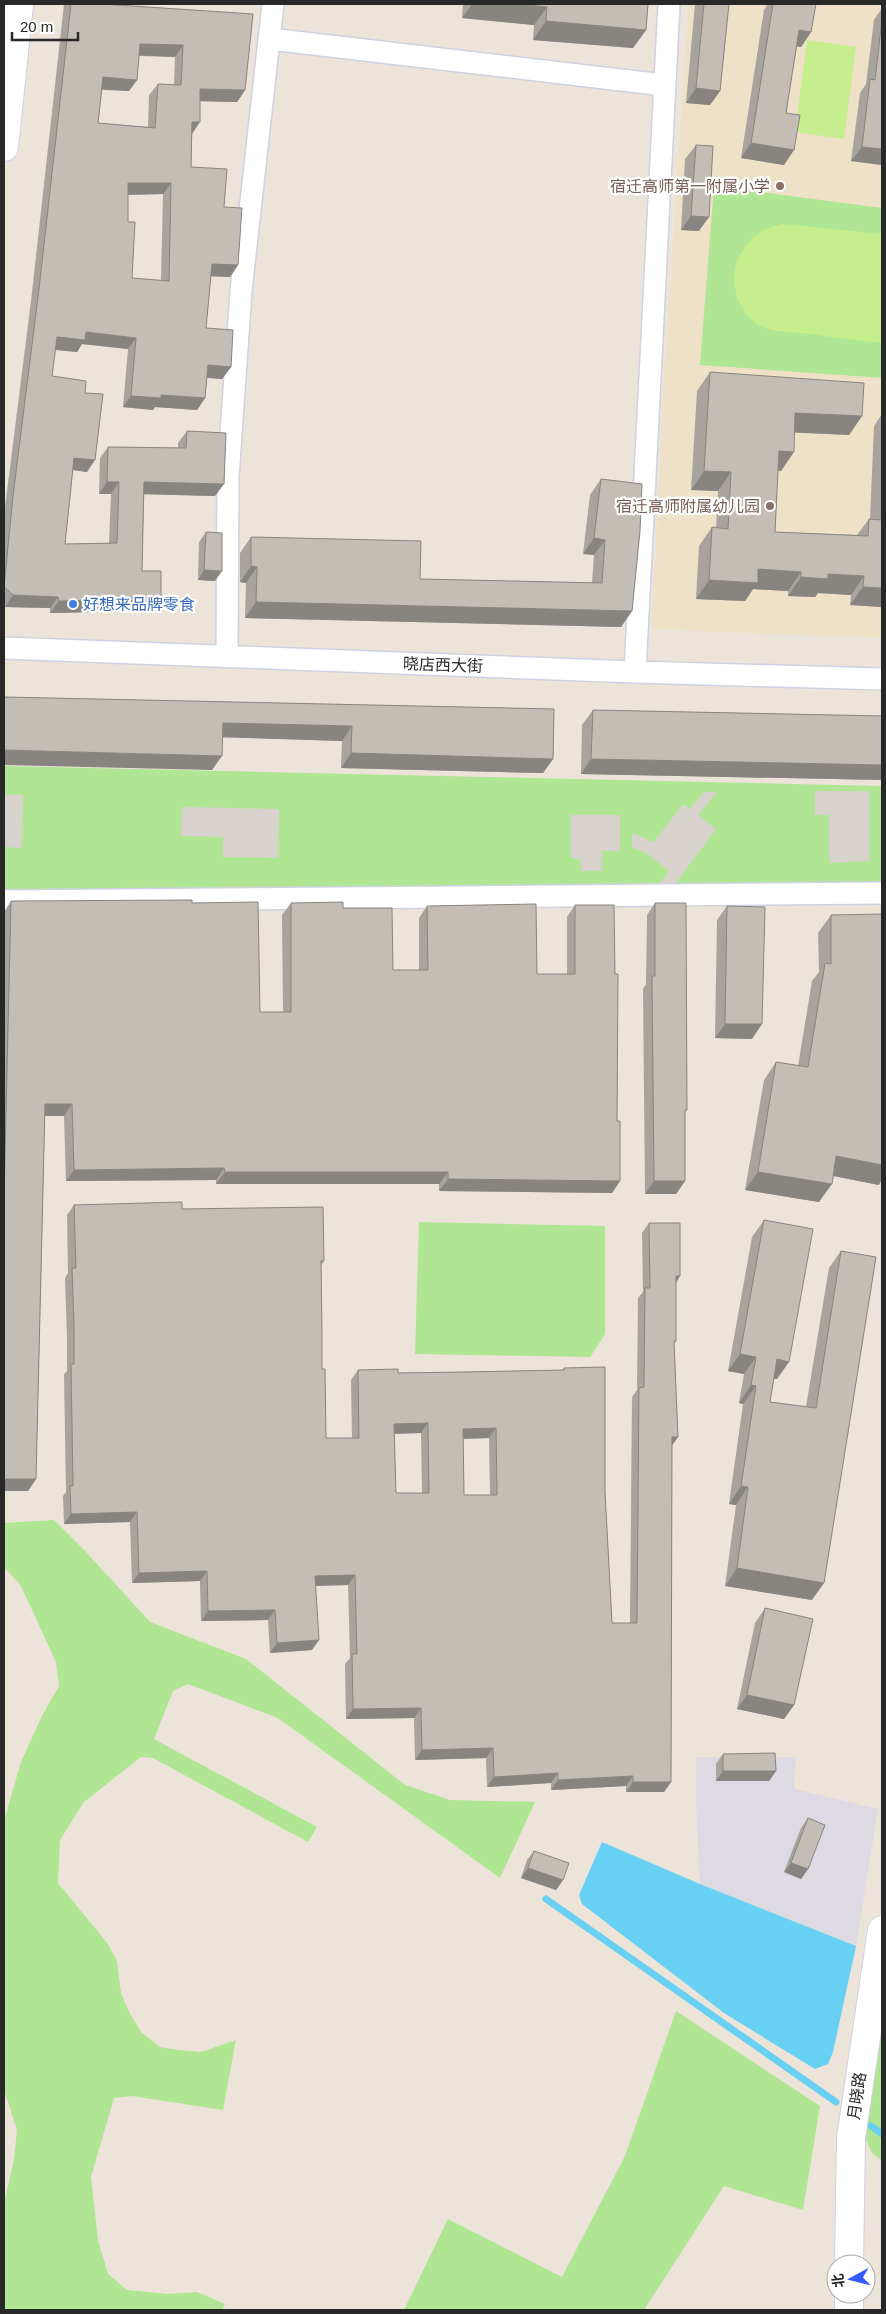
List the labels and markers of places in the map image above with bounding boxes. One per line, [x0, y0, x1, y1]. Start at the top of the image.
place label: 宿迁高师第一附属小学 [610, 178, 770, 195]
marker: 宿迁高师第一附属小学 [774, 180, 786, 192]
place label: 宿迁高师附属幼儿园 [616, 498, 760, 515]
marker: 宿迁高师附属幼儿园 [764, 500, 776, 512]
place label: 好想来品牌零食 [83, 596, 195, 613]
marker: 好想来品牌零食 [67, 598, 79, 610]

